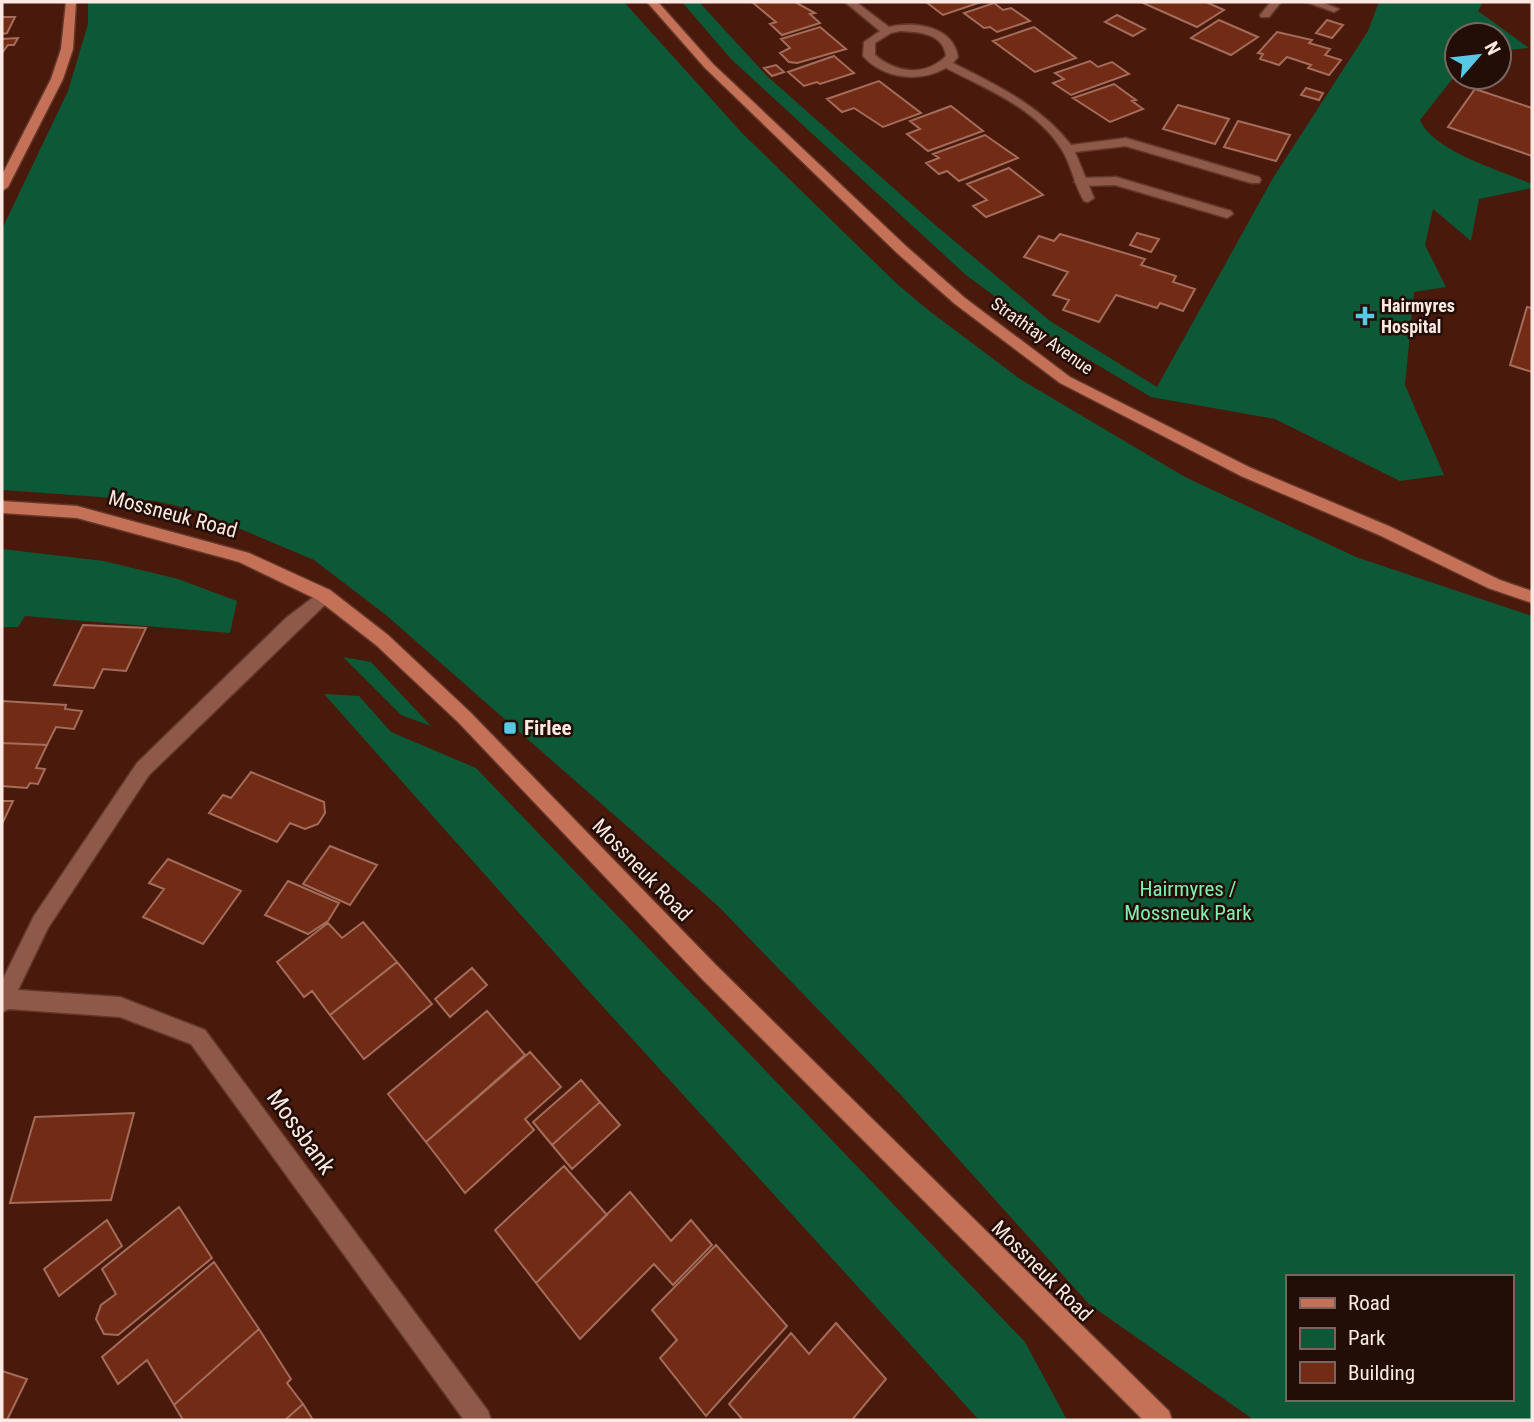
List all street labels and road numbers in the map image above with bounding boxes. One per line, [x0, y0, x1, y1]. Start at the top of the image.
street label: Strathtay Avenue [987, 293, 1097, 379]
street label: Mossneuk Road [106, 485, 240, 543]
street label: Mossneuk Road [587, 814, 697, 926]
street label: Mossbank [261, 1084, 341, 1180]
street label: Mossneuk Road [987, 1216, 1097, 1326]

